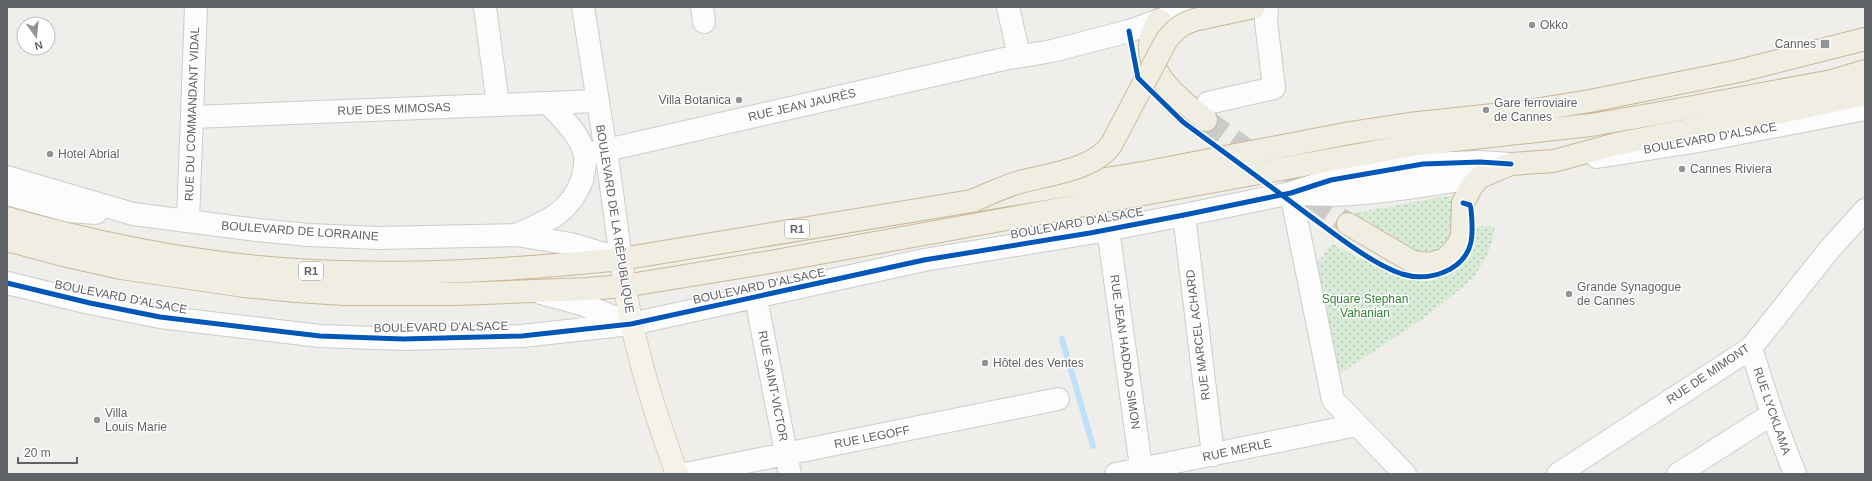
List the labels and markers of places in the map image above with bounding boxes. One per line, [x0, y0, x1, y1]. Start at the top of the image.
place label: Okko [1540, 18, 1568, 32]
marker: Okko [1527, 20, 1537, 30]
place label: Cannes [1775, 37, 1816, 51]
marker: Cannes [1819, 38, 1831, 50]
place label: Villa Botanica [659, 93, 731, 107]
marker: Villa Botanica [734, 95, 744, 105]
place label: Gare ferroviaire de Cannes [1494, 96, 1578, 124]
marker: Gare ferroviaire de Cannes [1481, 105, 1491, 115]
place label: Hotel Abrial [58, 147, 119, 161]
marker: Hotel Abrial [45, 149, 55, 159]
place label: Cannes Riviera [1690, 162, 1772, 176]
marker: Cannes Riviera [1677, 164, 1687, 174]
place label: Grande Synagogue de Cannes [1577, 280, 1681, 308]
marker: Grande Synagogue de Cannes [1564, 289, 1574, 299]
place label: Hôtel des Ventes [993, 356, 1084, 370]
marker: Hôtel des Ventes [980, 358, 990, 368]
place label: Villa Louis Marie [105, 406, 167, 434]
marker: Villa Louis Marie [92, 415, 102, 425]

